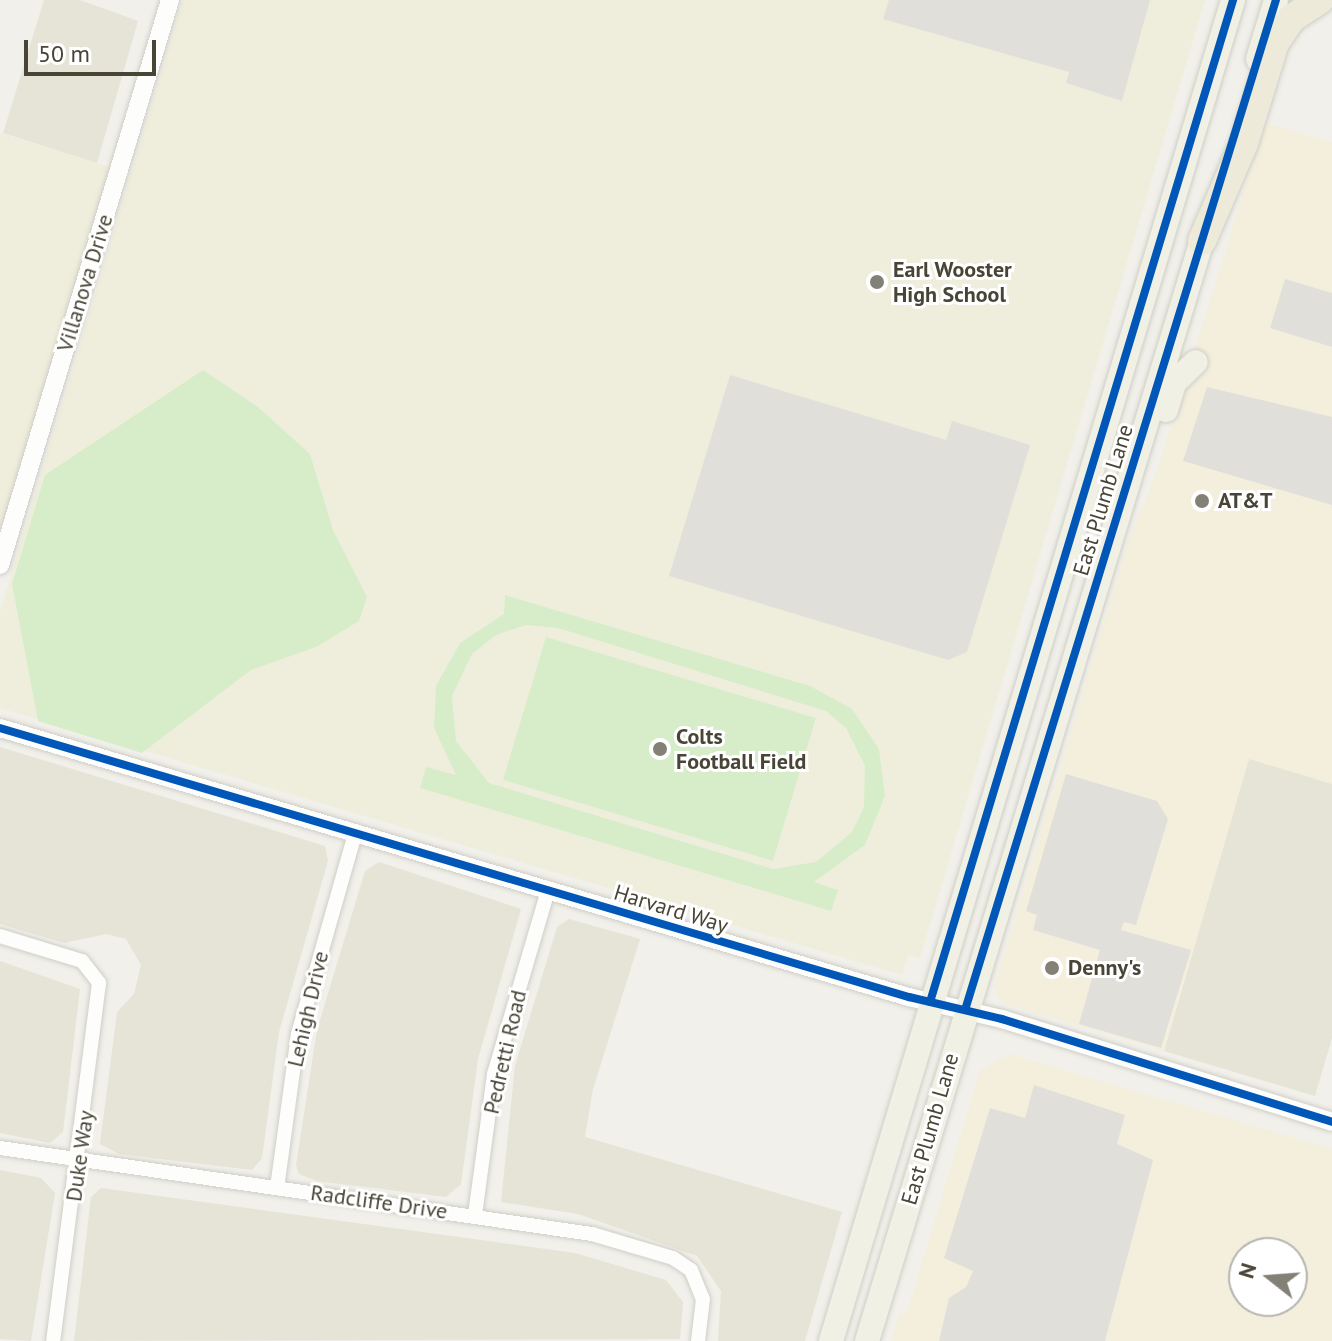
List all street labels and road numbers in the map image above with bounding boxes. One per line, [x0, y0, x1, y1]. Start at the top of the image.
street label: Villanova Drive [52, 211, 118, 355]
street label: East Plumb Lane [1067, 421, 1139, 579]
street label: Harvard Way [611, 879, 731, 939]
street label: Lehigh Drive [282, 948, 334, 1070]
street label: Pedretti Road [478, 987, 532, 1117]
street label: East Plumb Lane [896, 1050, 964, 1208]
street label: Duke Way [61, 1109, 99, 1203]
street label: Radcliffe Drive [309, 1179, 449, 1225]

